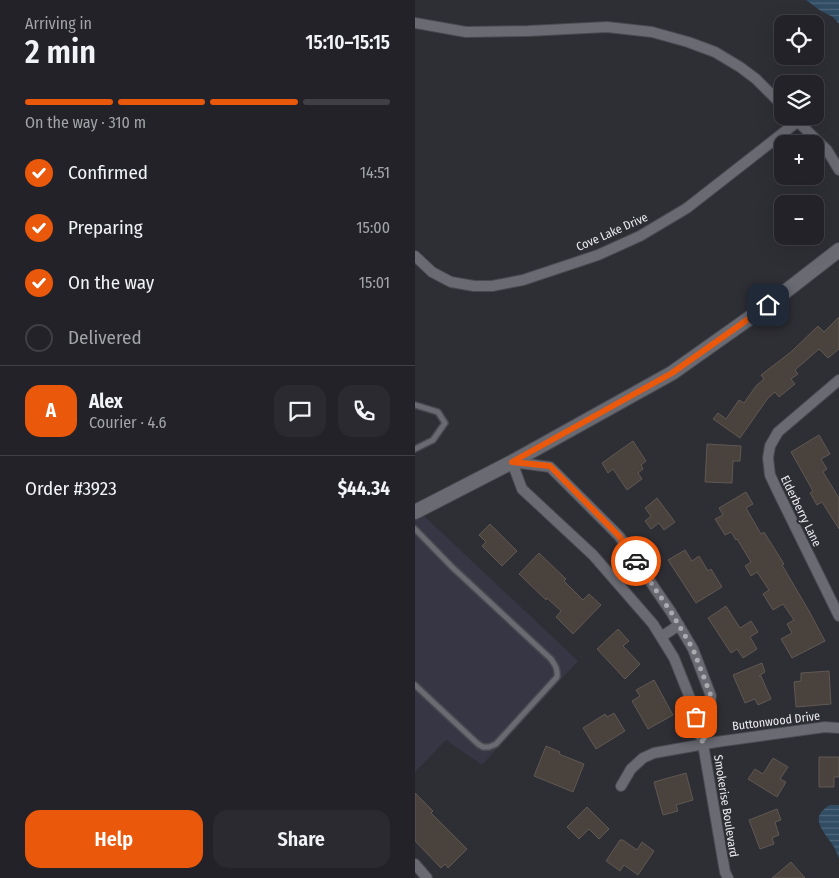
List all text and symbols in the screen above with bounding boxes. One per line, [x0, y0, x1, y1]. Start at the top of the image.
text: Arriving in [25, 14, 92, 33]
map controls [774, 15, 824, 245]
button: locate [774, 15, 824, 65]
text: 15:10–15:15 [306, 31, 390, 54]
text: 2 min [25, 33, 96, 71]
button: layers [774, 75, 824, 125]
text: On the way · 310 m [25, 113, 146, 132]
button: + [774, 135, 824, 185]
icon: check [25, 159, 53, 187]
text: Confirmed [68, 161, 148, 184]
text: 14:51 [360, 163, 390, 182]
button: − [774, 195, 824, 245]
street label: Cove Lake Drive [574, 210, 650, 254]
icon: check [25, 214, 53, 242]
text: Preparing [68, 216, 143, 239]
text: 15:00 [356, 218, 390, 237]
icon: check [25, 269, 53, 297]
text: On the way [68, 271, 154, 294]
text: 15:01 [359, 273, 390, 292]
pin [747, 284, 789, 326]
icon: home [754, 291, 782, 319]
text: Delivered [68, 326, 142, 349]
button: chat [274, 385, 326, 437]
button: phone [338, 385, 390, 437]
text: Alex [89, 390, 123, 413]
text: A [46, 399, 56, 422]
text: Courier · 4.6 [89, 413, 167, 432]
street label: Elderberry Lane [778, 473, 824, 549]
text: Order #3923 [25, 477, 117, 500]
text: $44.34 [338, 477, 390, 500]
courier [611, 536, 661, 586]
icon: car [622, 547, 650, 575]
pin [675, 696, 717, 738]
icon: bag [682, 703, 710, 731]
street label: Buttonwood Drive [731, 709, 821, 733]
street label: Smokerise Boulevard [711, 754, 741, 858]
button: Help [25, 810, 203, 868]
button: Share [213, 810, 390, 868]

